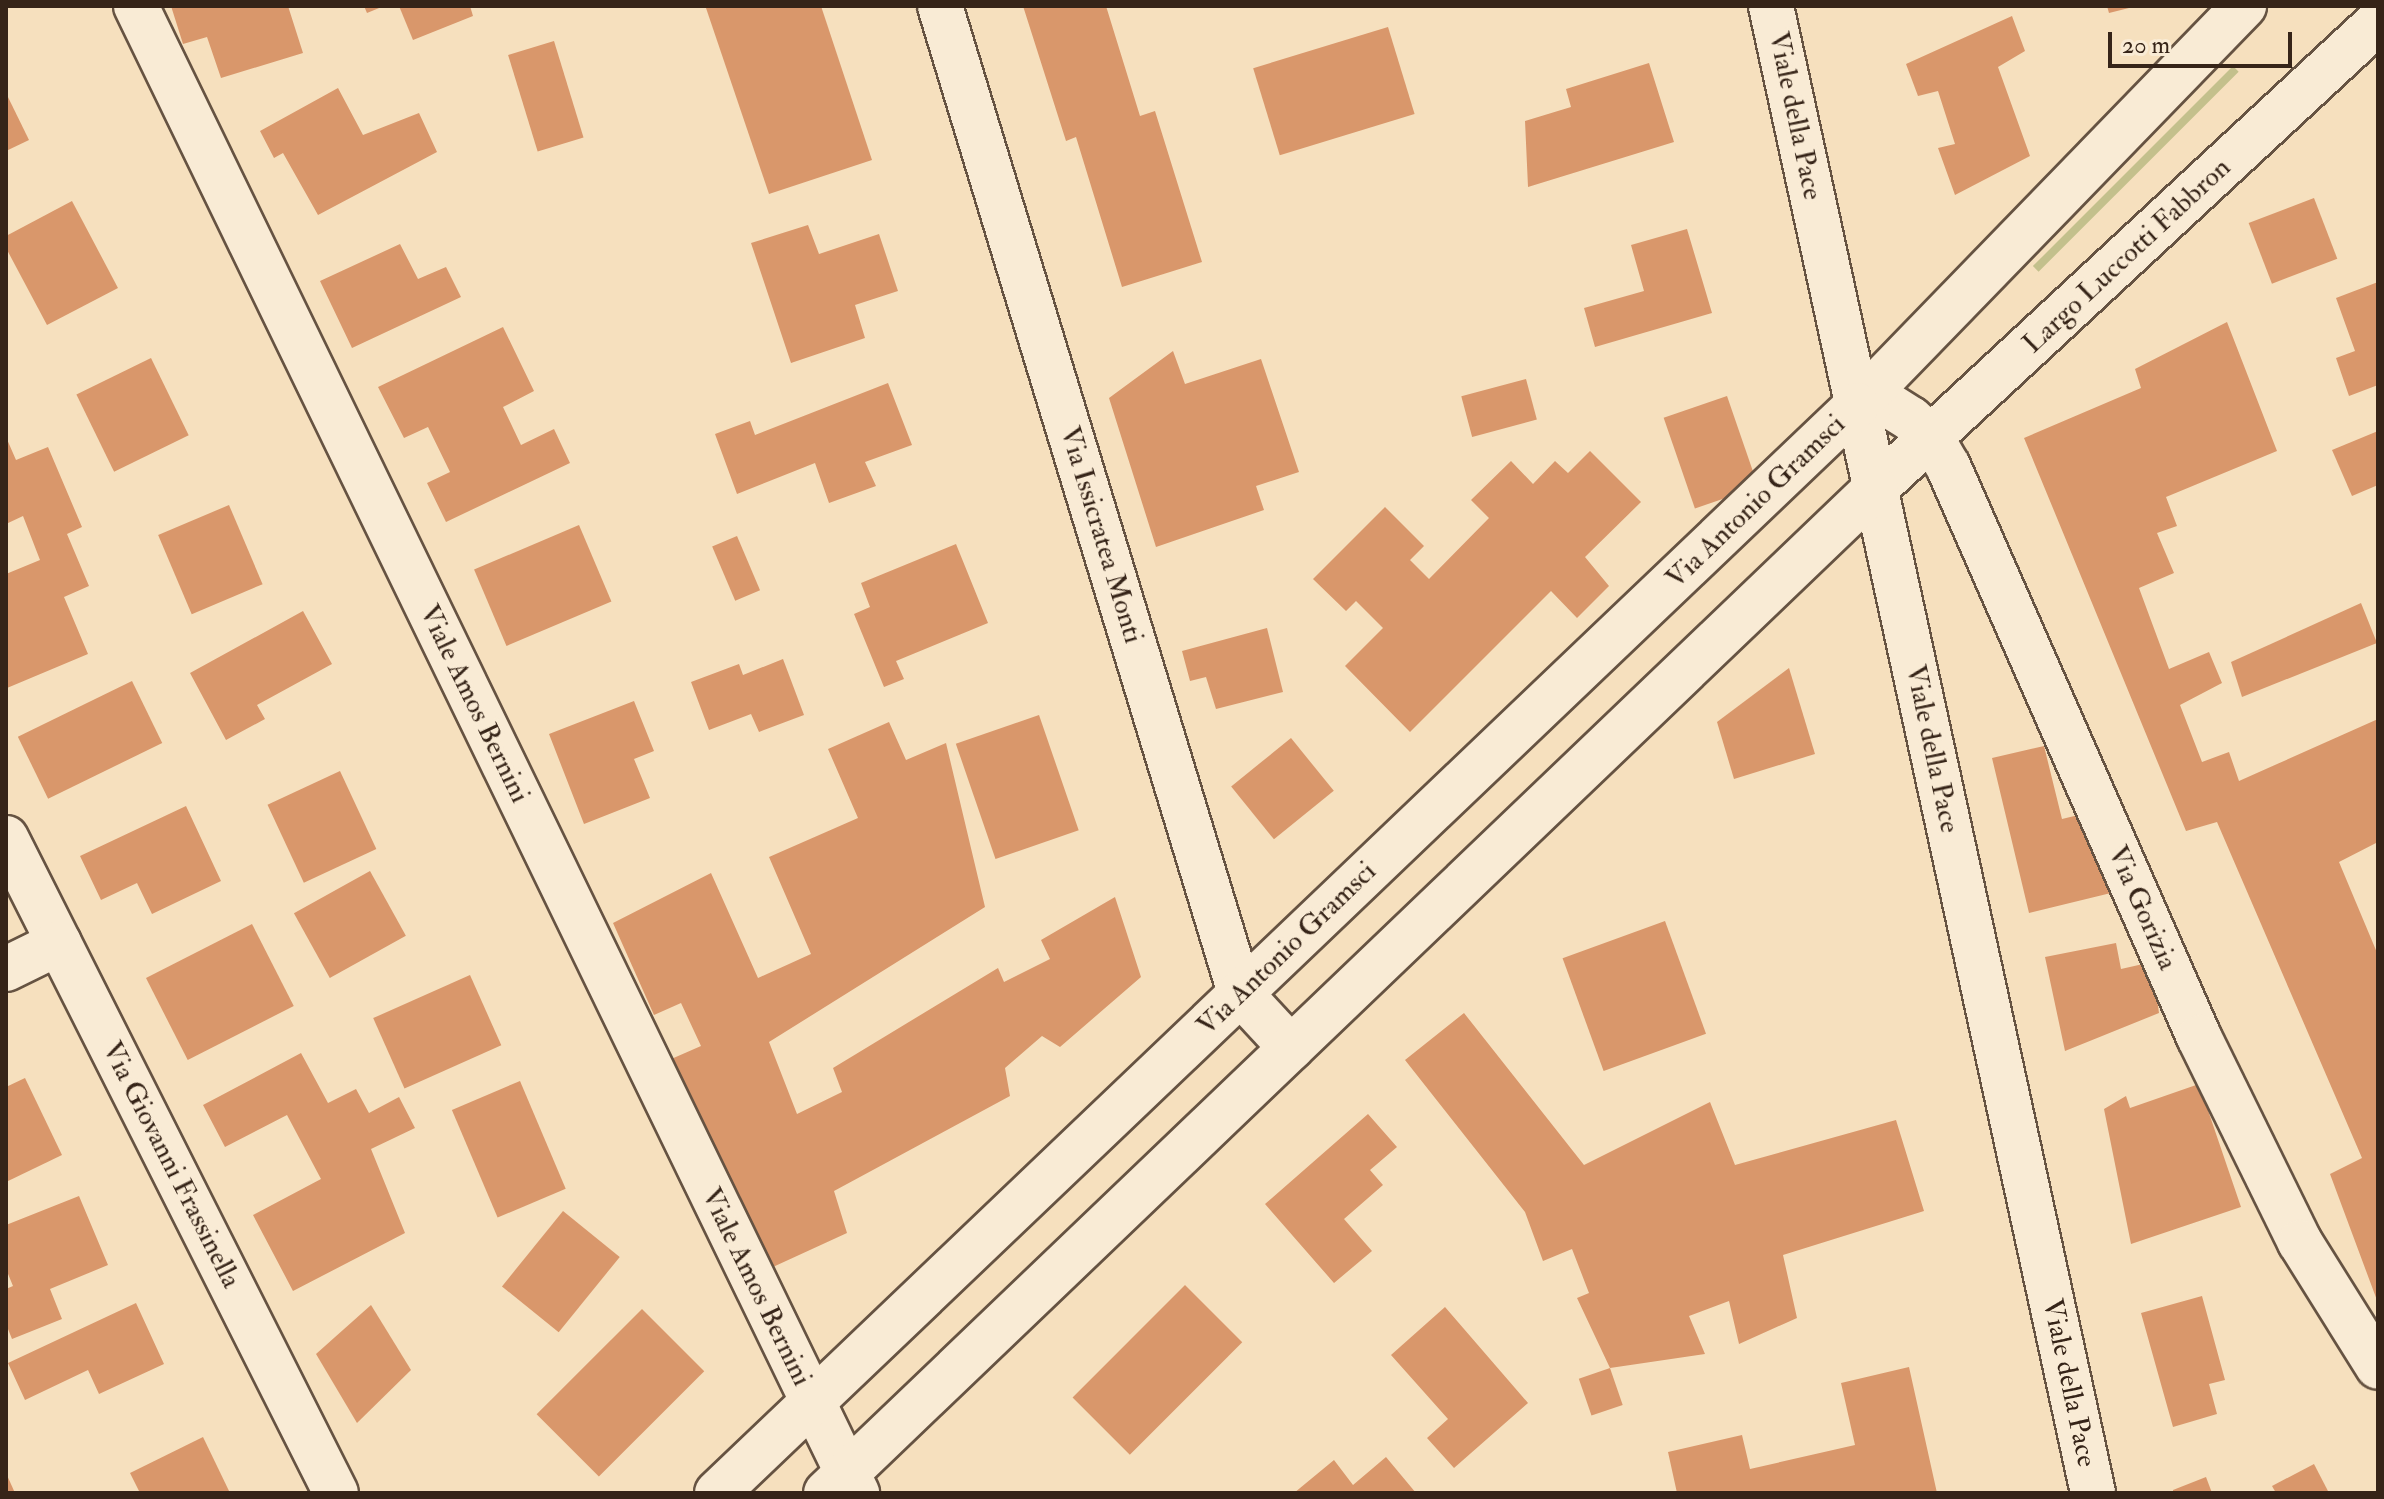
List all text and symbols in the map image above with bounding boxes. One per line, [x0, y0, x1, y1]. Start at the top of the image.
scale bar [2112, 16, 2296, 66]
street label: Viale della Pace [1761, 29, 1829, 203]
text: 20 m [2122, 30, 2170, 61]
street label: Largo Luccotti Fabbron [2016, 151, 2238, 361]
street label: Via Antonio Gramsci [1660, 408, 1852, 596]
street label: Via Issicratea Monti [1052, 423, 1150, 647]
street label: Viale Amos Bernini [412, 600, 536, 808]
street label: Viale della Pace [1898, 662, 1966, 836]
street label: Via Gorizia [2100, 841, 2184, 975]
street label: Via Antonio Gramsci [1191, 855, 1383, 1043]
street label: Via Giovanni Frassinella [94, 1036, 248, 1294]
street label: Viale Amos Bernini [694, 1183, 818, 1391]
street label: Viale della Pace [2035, 1296, 2103, 1470]

